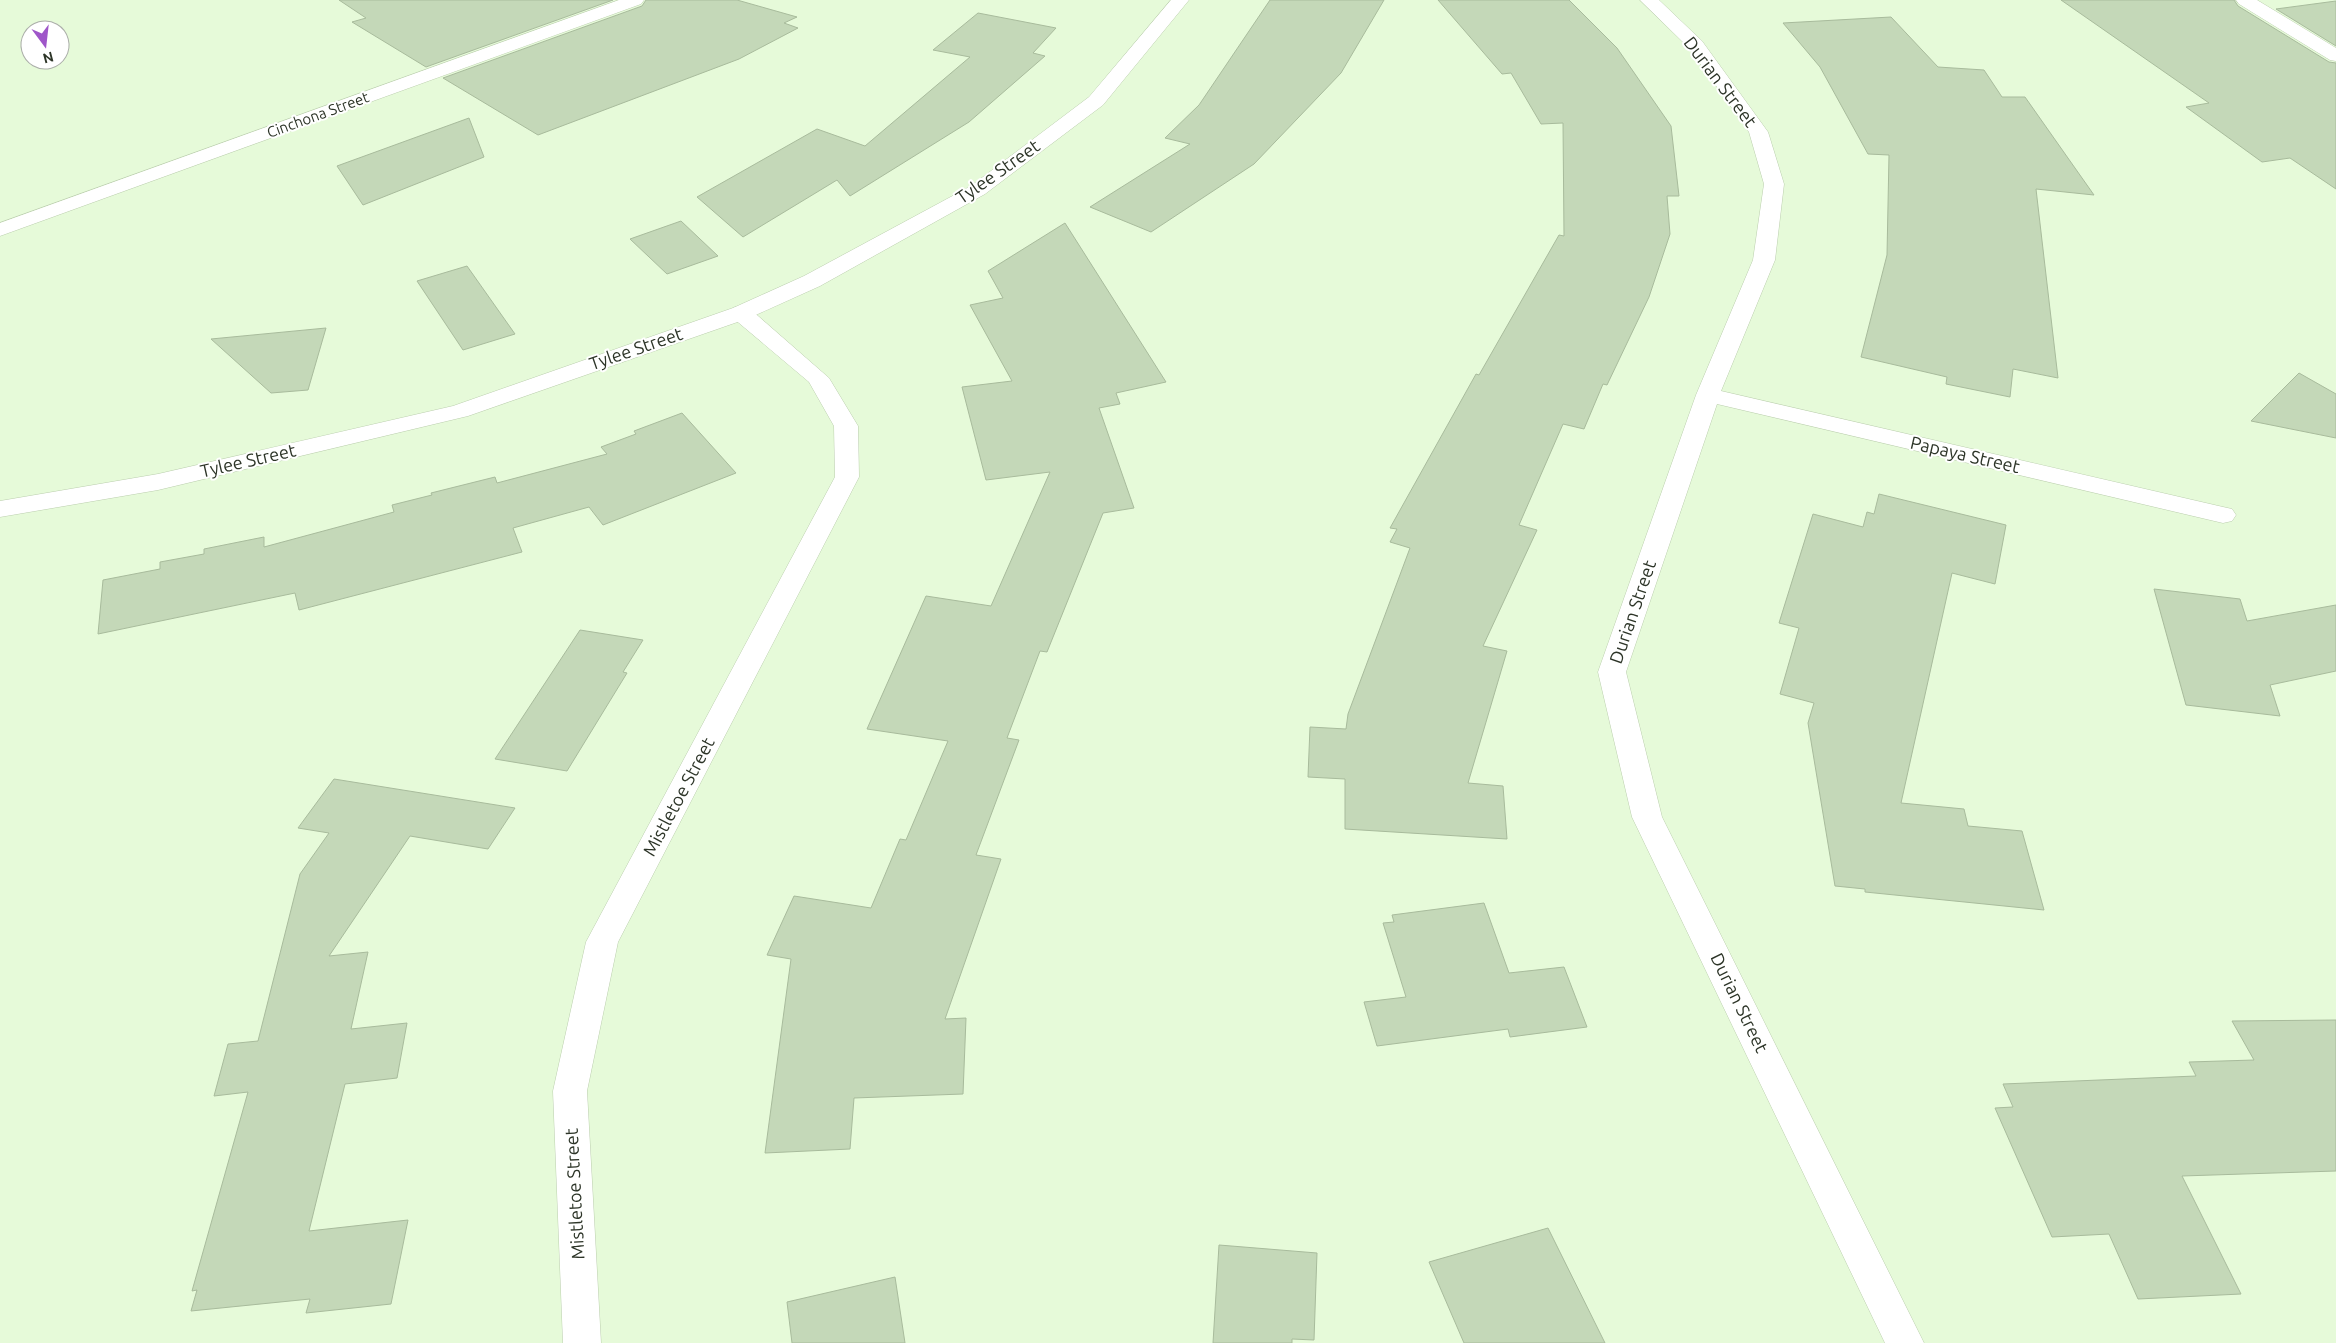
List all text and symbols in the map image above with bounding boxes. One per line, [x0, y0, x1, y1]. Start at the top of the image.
north arrow [20, 20, 70, 70]
street label: Durian Street [1680, 32, 1761, 131]
text: N [41, 48, 55, 67]
street label: Cinchona Street [265, 88, 371, 141]
street label: Tylee Street [952, 135, 1043, 207]
street label: Tylee Street [586, 323, 685, 373]
street label: Papaya Street [1908, 432, 2022, 476]
street label: Tylee Street [198, 439, 297, 481]
street label: Durian Street [1605, 557, 1659, 666]
street label: Mistletoe Street [638, 734, 718, 859]
street label: Durian Street [1707, 950, 1773, 1056]
street label: Mistletoe Street [561, 1128, 587, 1260]

